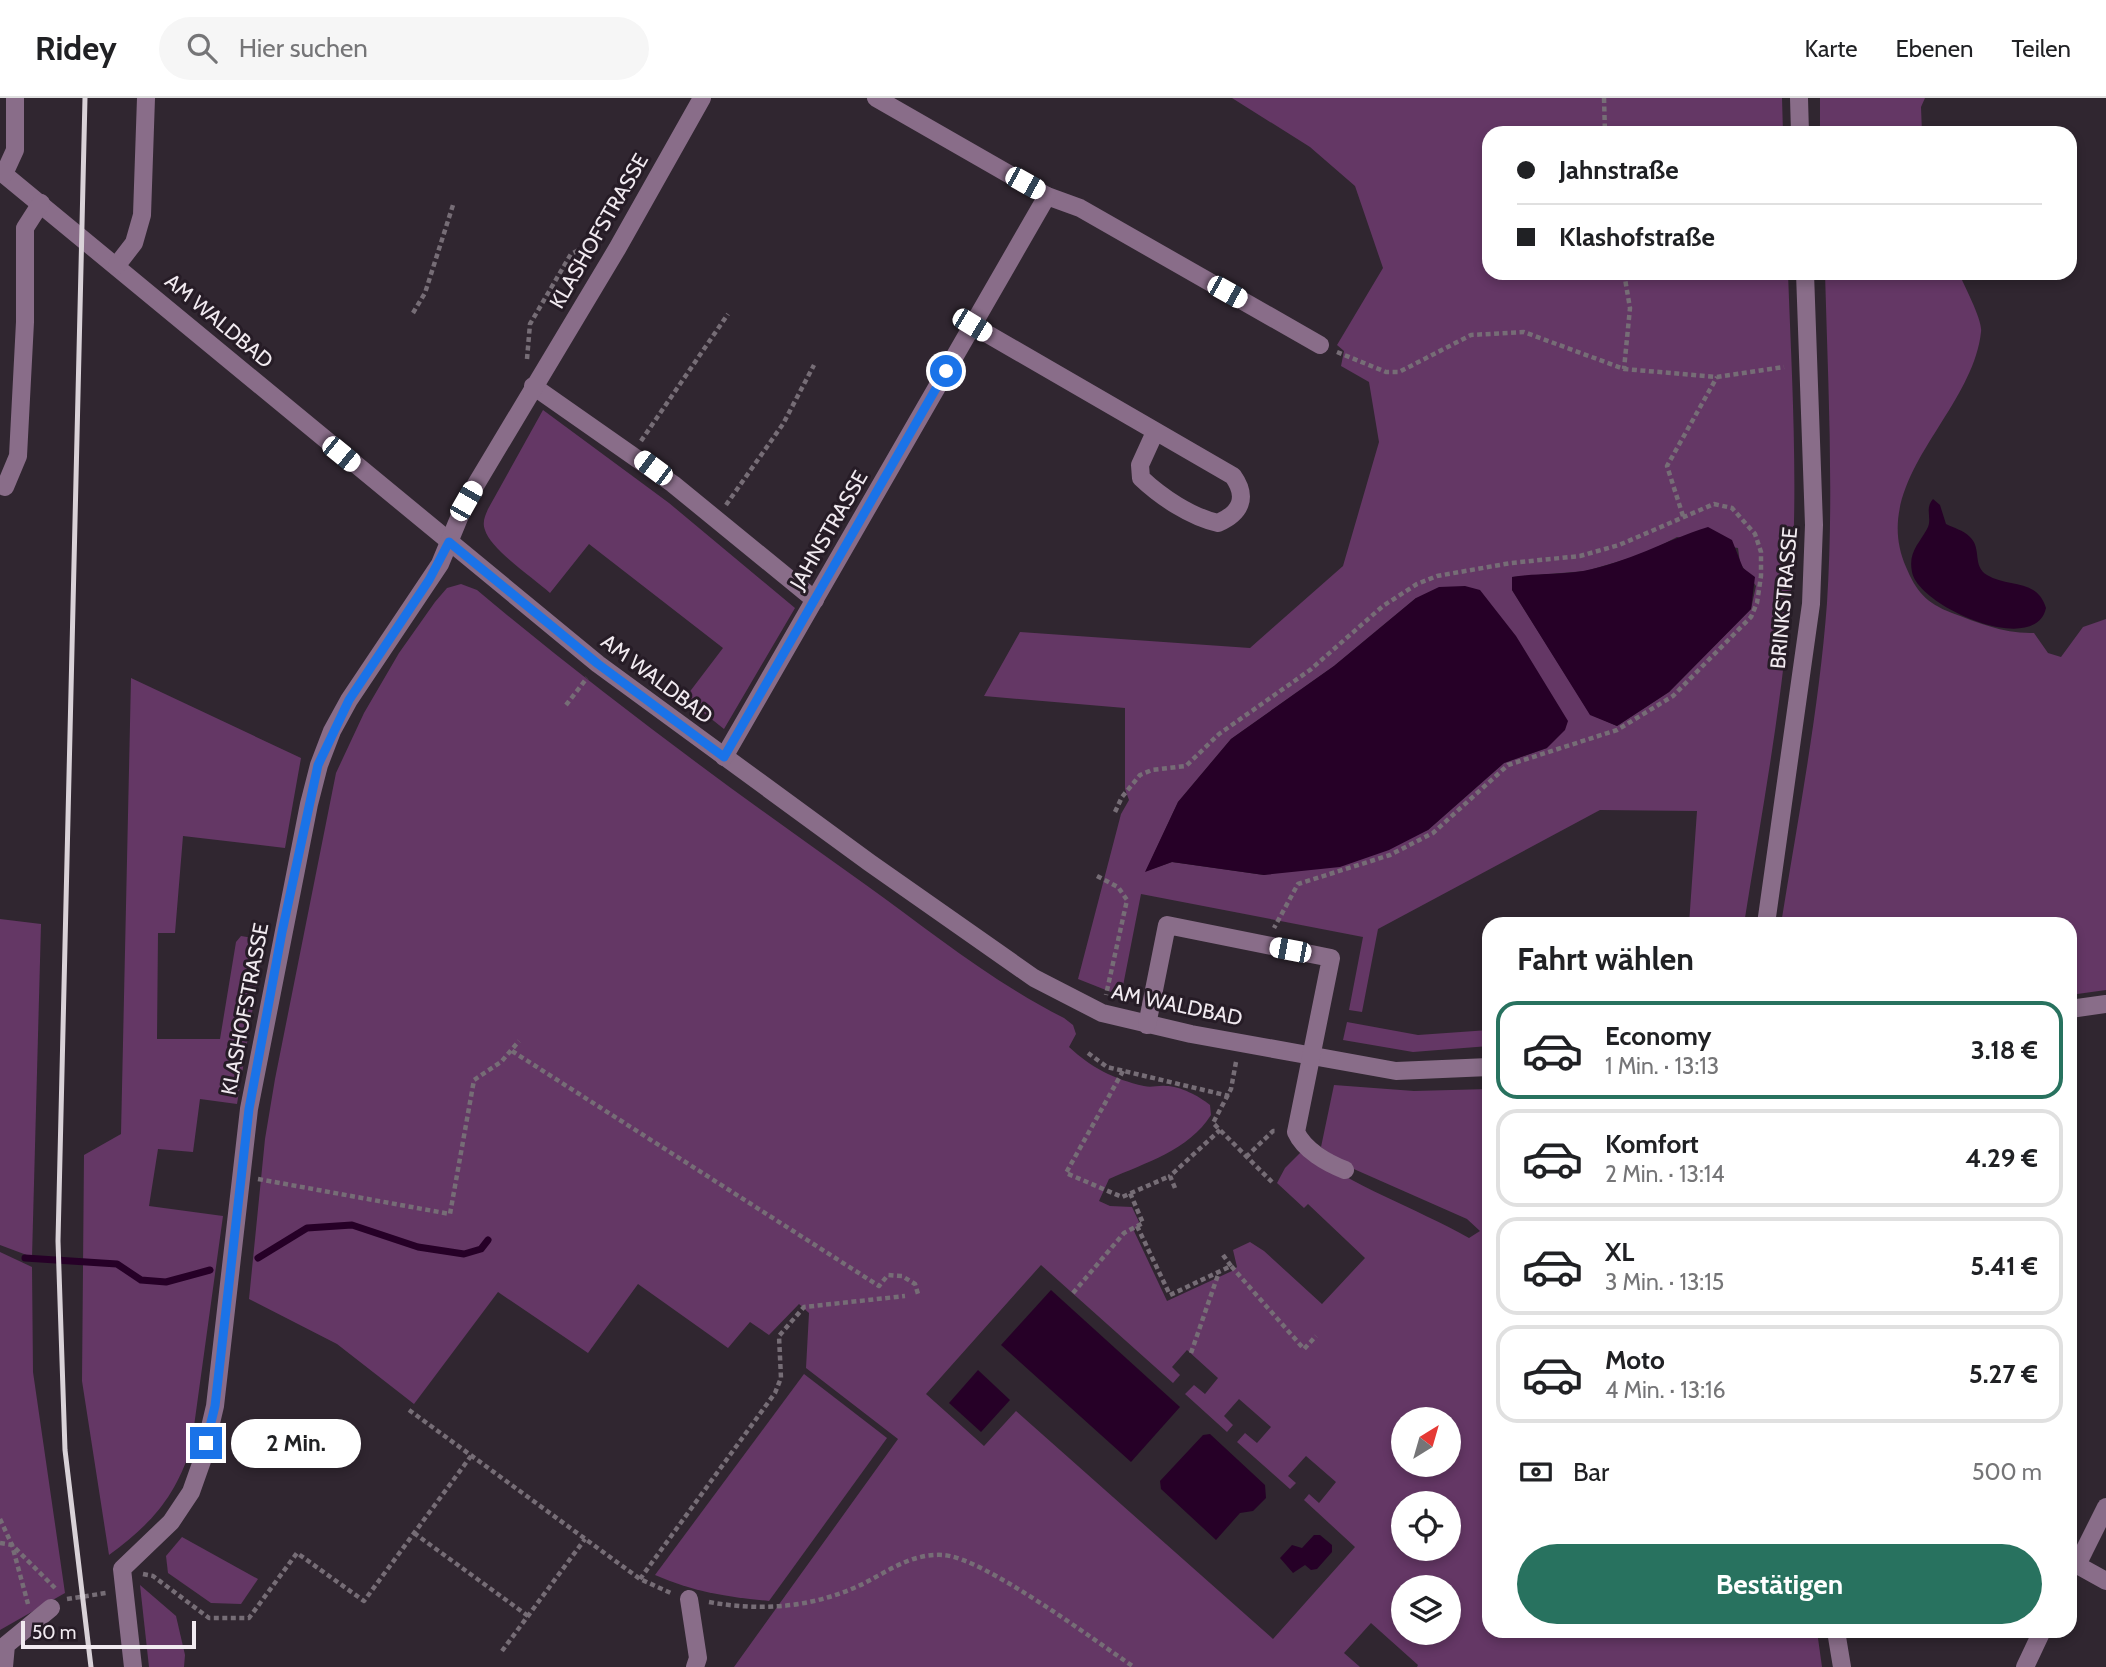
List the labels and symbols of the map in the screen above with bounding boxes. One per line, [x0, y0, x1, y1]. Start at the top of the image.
street label: KLASHOFSTRASSE [544, 149, 653, 313]
car [1002, 164, 1049, 202]
street label: AM WALDBAD [160, 268, 278, 373]
car [1204, 273, 1251, 311]
car [949, 305, 996, 345]
route start [930, 355, 962, 387]
car [319, 433, 364, 475]
car [630, 447, 677, 489]
street label: JAHNSTRASSE [784, 466, 873, 595]
car [447, 478, 486, 524]
street label: BRINKSTRASSE [1765, 526, 1802, 670]
street label: AM WALDBAD [597, 629, 718, 729]
street label: KLASHOFSTRASSE [216, 921, 273, 1097]
car [1268, 936, 1313, 964]
street label: AM WALDBAD [1109, 978, 1245, 1031]
north arrow [1391, 1407, 1461, 1477]
callout: 2 Min. [230, 1418, 360, 1468]
route end [190, 1427, 222, 1459]
scale bar [21, 1618, 196, 1650]

